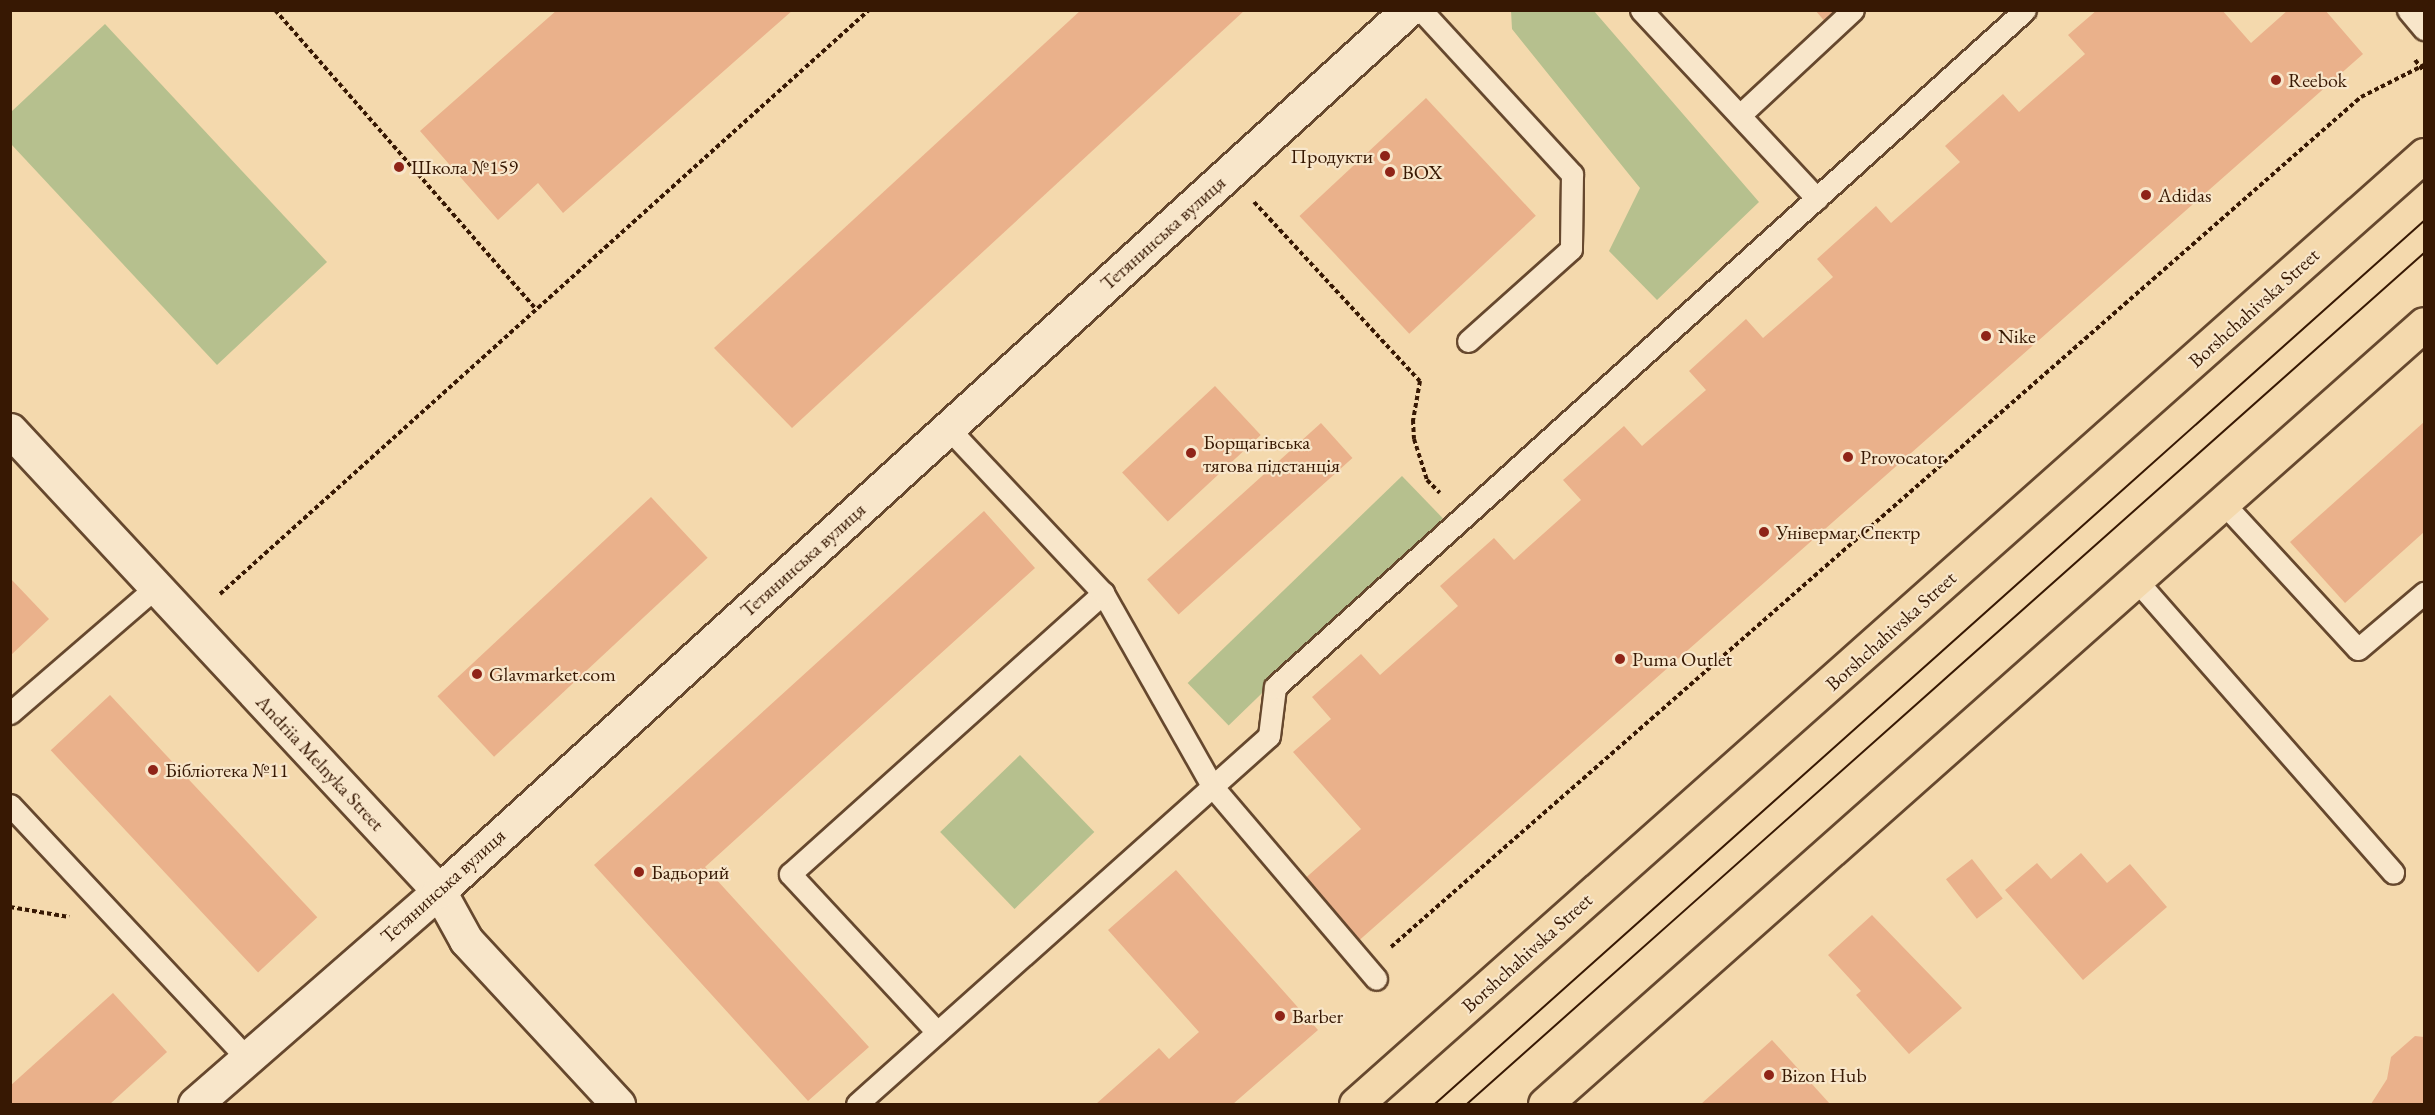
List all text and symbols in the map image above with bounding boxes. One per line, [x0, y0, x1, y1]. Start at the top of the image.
place label: Reebok [2288, 68, 2347, 92]
marker: Reebok [2269, 73, 2283, 87]
place label: Продукти [1290, 144, 1373, 168]
marker: Продукти [1378, 149, 1392, 163]
place label: Школа №159 [411, 155, 518, 179]
marker: Школа №159 [392, 160, 406, 174]
place label: BOX [1402, 160, 1442, 184]
marker: BOX [1383, 165, 1397, 179]
street label: Тетянинська вулиця [1096, 171, 1230, 295]
place label: Adidas [2158, 183, 2211, 207]
marker: Adidas [2139, 188, 2153, 202]
street label: Borshchahivska Street [2184, 243, 2324, 373]
place label: Nike [1998, 324, 2036, 348]
marker: Nike [1979, 329, 1993, 343]
place label: Борщагівська тягова підстанція [1203, 430, 1340, 477]
place label: Provocator [1860, 445, 1944, 469]
marker: Борщагівська тягова підстанція [1184, 446, 1198, 460]
marker: Provocator [1841, 450, 1855, 464]
street label: Тетянинська вулиця [736, 498, 870, 622]
place label: Універмаг Спектр [1776, 520, 1920, 544]
marker: Універмаг Спектр [1757, 525, 1771, 539]
street label: Borshchahivska Street [1821, 566, 1961, 696]
place label: Puma Outlet [1632, 647, 1732, 671]
marker: Puma Outlet [1613, 652, 1627, 666]
place label: Glavmarket.com [489, 662, 616, 686]
marker: Glavmarket.com [470, 667, 484, 681]
street label: Andriia Melnyka Street [251, 690, 389, 836]
place label: Бібліотека №11 [165, 758, 289, 782]
marker: Бібліотека №11 [146, 763, 160, 777]
street label: Тетянинська вулиця [376, 824, 510, 948]
place label: Бадьорий [651, 860, 729, 884]
marker: Бадьорий [632, 865, 646, 879]
street label: Borshchahivska Street [1457, 888, 1597, 1018]
place label: Barber [1292, 1004, 1343, 1028]
marker: Barber [1273, 1009, 1287, 1023]
place label: Bizon Hub [1781, 1063, 1867, 1087]
marker: Bizon Hub [1762, 1068, 1776, 1082]

